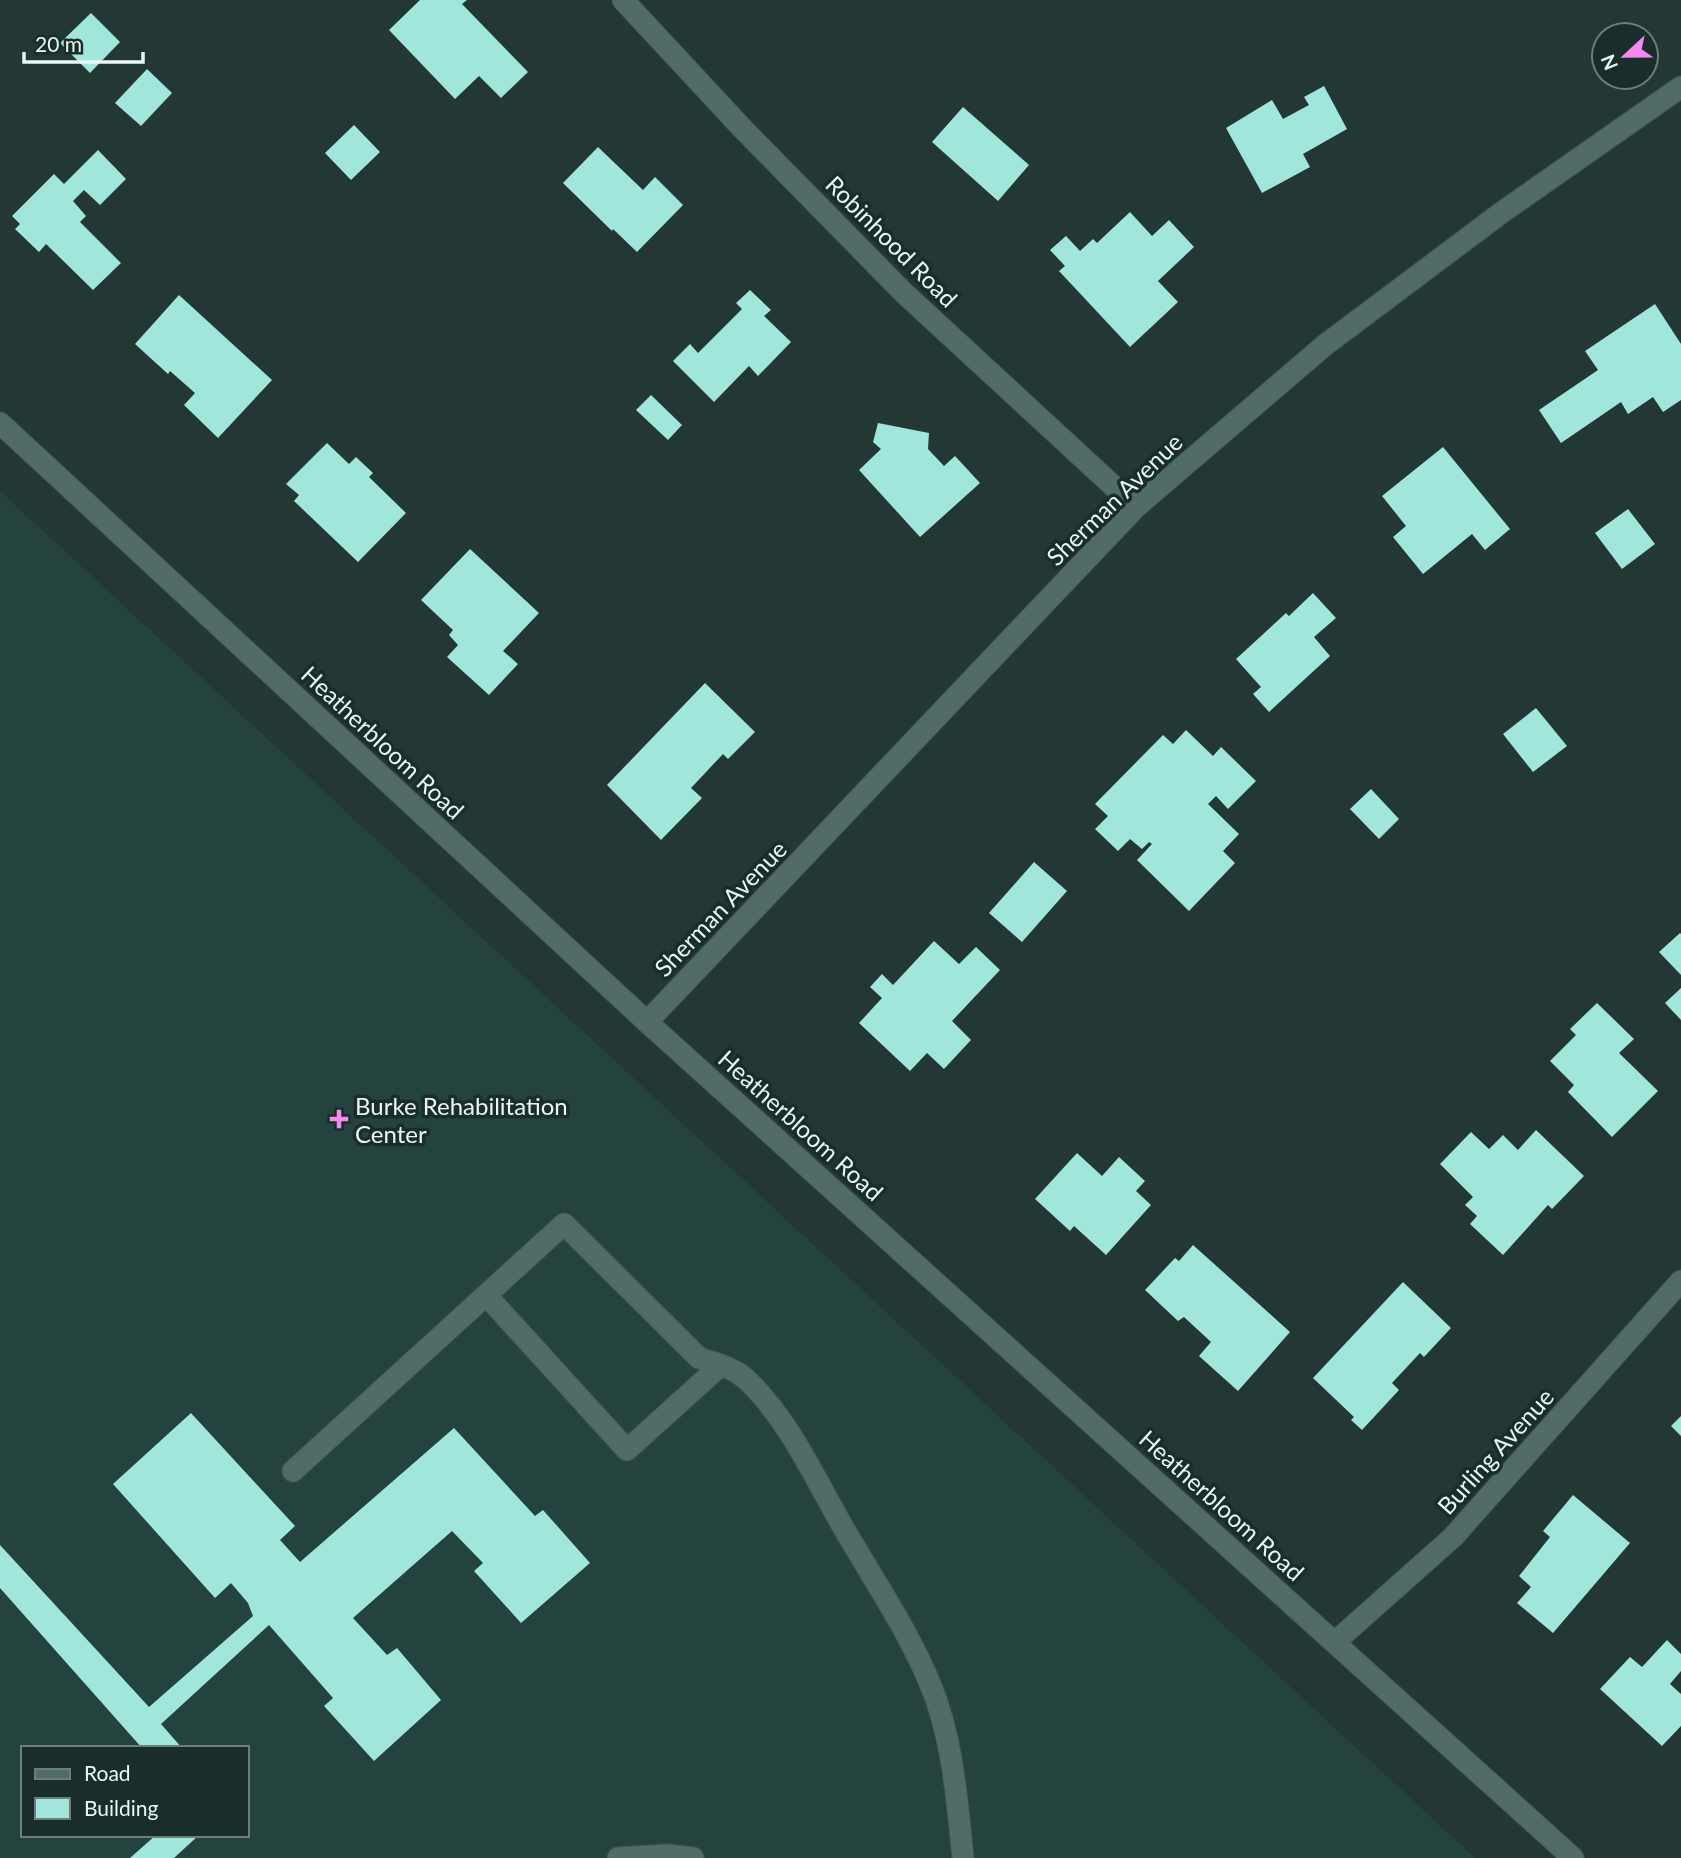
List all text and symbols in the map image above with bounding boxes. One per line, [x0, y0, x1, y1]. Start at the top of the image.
scale bar [24, 21, 144, 65]
north arrow [1590, 21, 1660, 91]
text: 20 m [35, 31, 82, 56]
text: N [1595, 51, 1622, 74]
street label: Robinhood Road [820, 169, 964, 313]
street label: Sherman Avenue [1040, 427, 1188, 571]
street label: Heatherbloom Road [296, 659, 470, 825]
street label: Sherman Avenue [648, 834, 792, 982]
street label: Heatherbloom Road [713, 1044, 889, 1206]
place label: Burke Rehabilitation Center [355, 1091, 568, 1148]
marker: Burke Rehabilitation Center [329, 1109, 349, 1129]
street label: Burling Avenue [1431, 1382, 1559, 1520]
street label: Heatherbloom Road [1134, 1424, 1310, 1586]
legend [21, 1746, 248, 1837]
text: Road [84, 1760, 131, 1785]
text: Building [84, 1795, 159, 1820]

